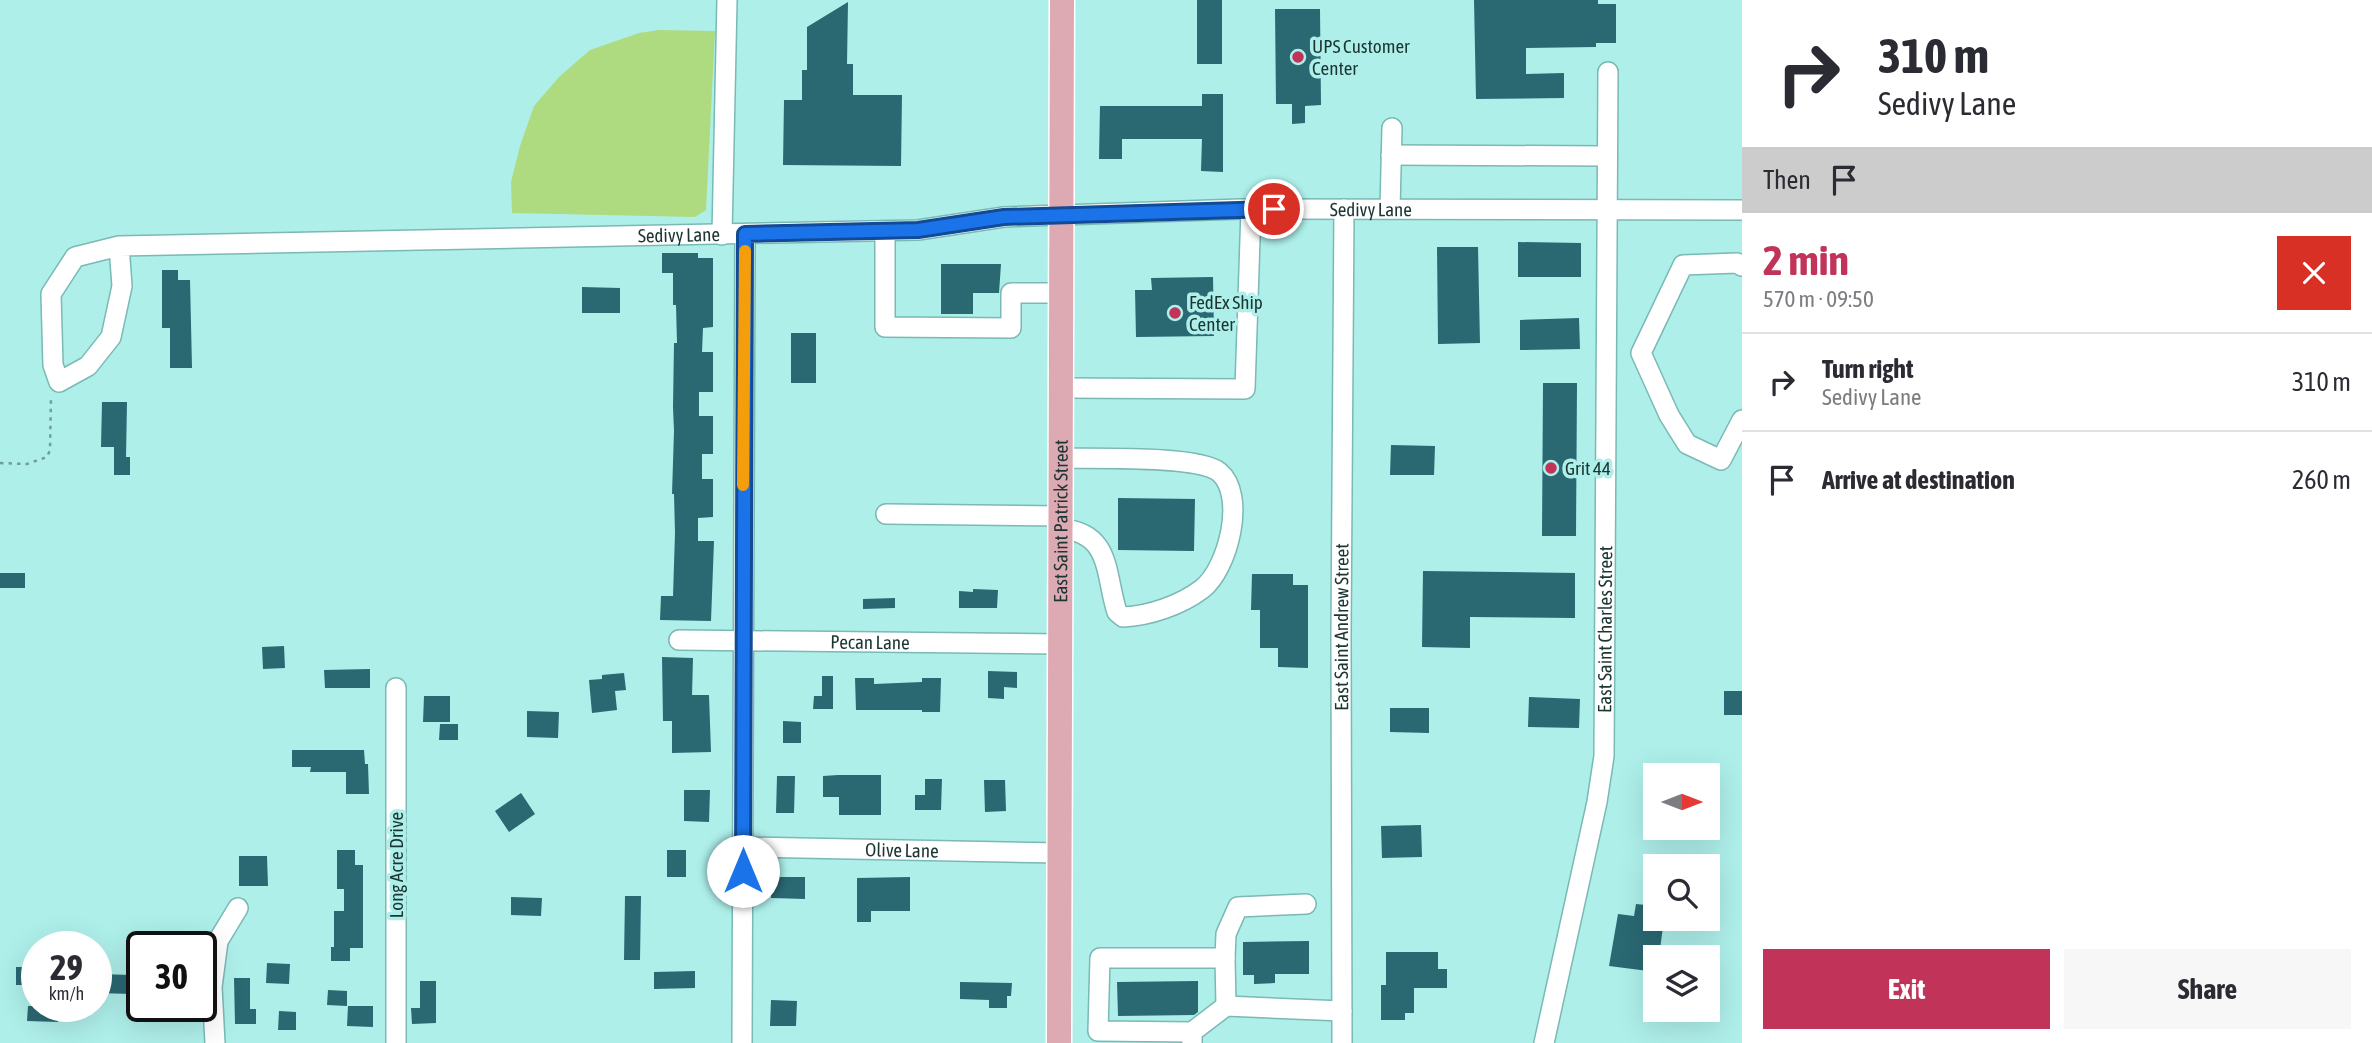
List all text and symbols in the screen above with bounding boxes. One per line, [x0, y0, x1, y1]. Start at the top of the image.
text: 310 m [1878, 27, 1989, 83]
icon: right [1763, 28, 1854, 119]
place label: UPS Customer Center [1312, 35, 1410, 79]
marker: UPS Customer Center [1290, 49, 1306, 65]
text: Sedivy Lane [1878, 85, 2016, 122]
icon: arrive [1825, 161, 1863, 199]
text: Then [1763, 165, 1811, 195]
pin [1244, 179, 1304, 239]
icon: arrive [1255, 190, 1293, 228]
street label: Sedivy Lane [1330, 198, 1412, 220]
street label: Sedivy Lane [638, 223, 720, 247]
text: 2 min [1763, 236, 1849, 284]
button: close [2277, 236, 2351, 310]
text: 570 m · 09:50 [1763, 286, 1874, 312]
place label: FedEx Ship Center [1189, 291, 1263, 335]
marker: FedEx Ship Center [1167, 305, 1183, 321]
text: Turn right [1822, 354, 1913, 384]
icon: right [1763, 363, 1801, 401]
text: 310 m [2292, 367, 2351, 397]
text: Sedivy Lane [1822, 384, 1921, 410]
street label: East Saint Patrick Street [1049, 439, 1072, 603]
place label: Grit 44 [1565, 457, 1611, 479]
marker: Grit 44 [1543, 460, 1559, 476]
icon: arrive [1763, 461, 1801, 499]
text: Arrive at destination [1822, 465, 2015, 495]
text: 260 m [2292, 465, 2351, 495]
street label: East Saint Andrew Street [1330, 543, 1353, 711]
street label: East Saint Charles Street [1593, 546, 1616, 713]
street label: Pecan Lane [830, 631, 910, 653]
north arrow [1643, 763, 1720, 840]
map controls [1643, 763, 1720, 1022]
street label: Long Acre Drive [385, 812, 407, 918]
position arrow [706, 834, 780, 908]
street label: Olive Lane [865, 838, 939, 862]
button: search [1643, 854, 1720, 931]
speed limit sign: 30 [126, 931, 217, 1022]
button: layers [1643, 945, 1720, 1022]
text: 29 [50, 947, 83, 987]
button: Exit [1763, 949, 2050, 1029]
button: Share [2064, 949, 2351, 1029]
text: km/h [49, 983, 84, 1004]

